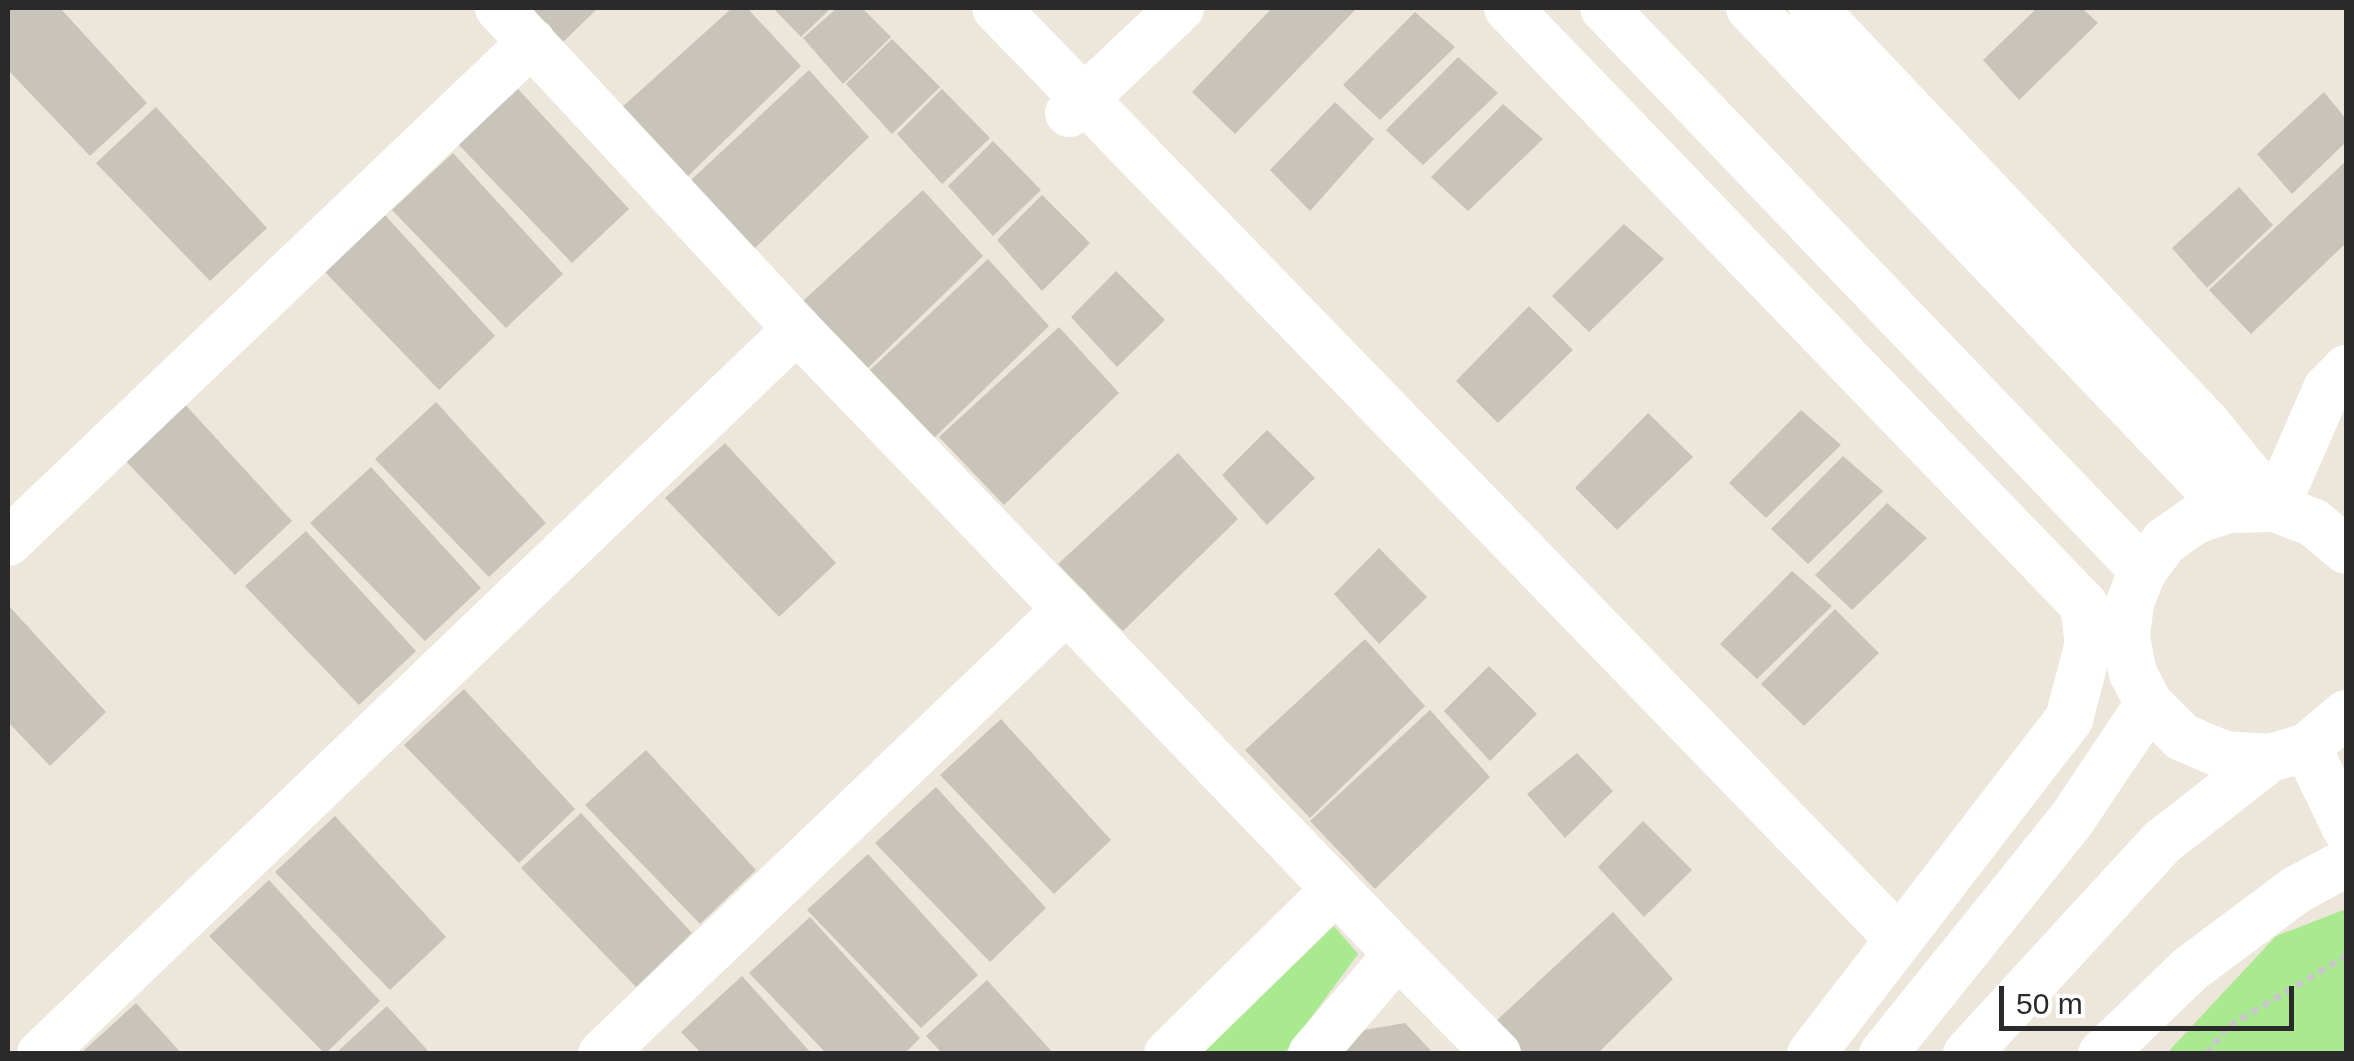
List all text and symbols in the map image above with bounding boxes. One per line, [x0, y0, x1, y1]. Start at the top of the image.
scale bar [2004, 966, 2299, 1028]
text: 50 m [2016, 987, 2083, 1020]

